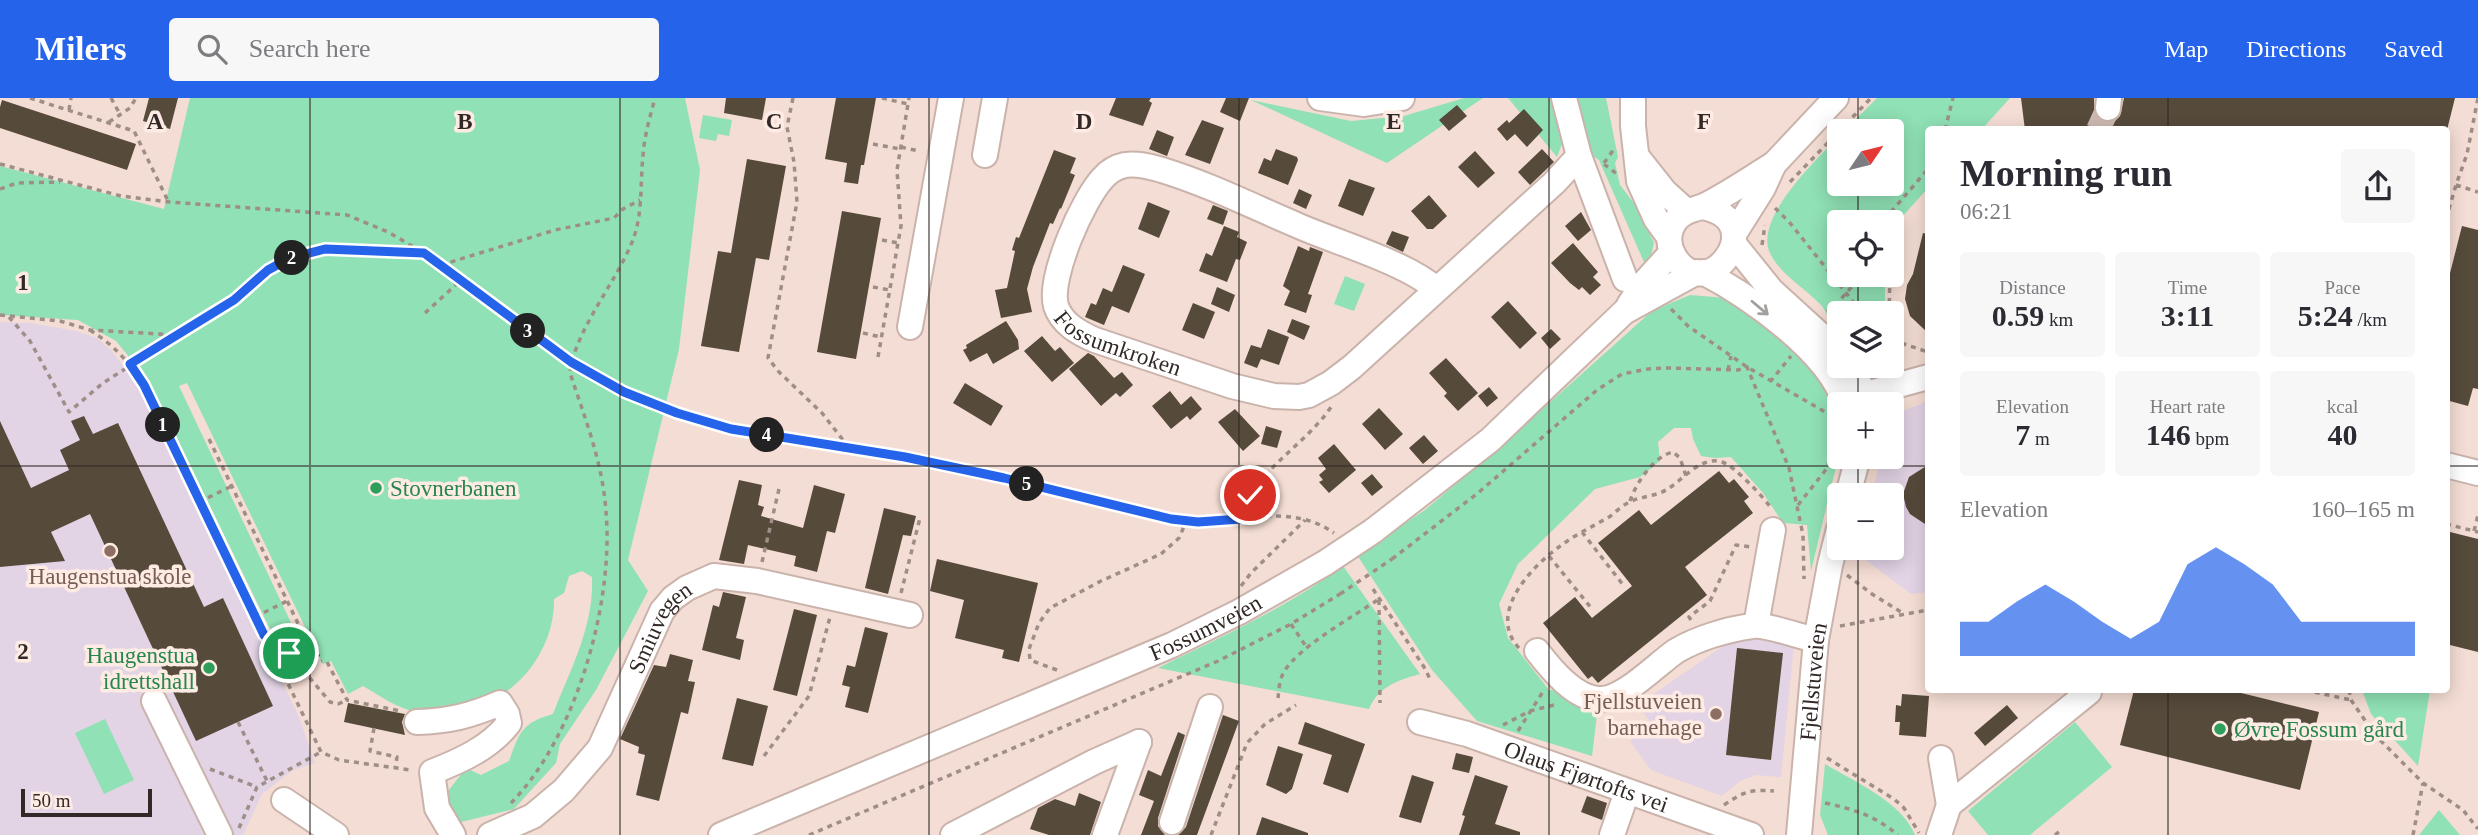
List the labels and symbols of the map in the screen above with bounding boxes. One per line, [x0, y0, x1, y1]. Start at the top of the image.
text: A [147, 109, 164, 134]
text: B [457, 109, 473, 134]
text: C [766, 109, 782, 134]
text: D [1076, 109, 1092, 134]
text: E [1386, 109, 1402, 134]
text: F [1697, 109, 1711, 134]
north arrow [1827, 119, 1904, 196]
pin: 2 [274, 240, 310, 276]
text: 1 [17, 270, 29, 295]
one-way arrow [1751, 300, 1769, 316]
street label: Fossumkroken [1049, 306, 1185, 381]
pin: 3 [510, 314, 546, 348]
pin: 1 [146, 408, 180, 442]
pin: 4 [750, 418, 784, 452]
pin [1220, 465, 1280, 525]
pin: 5 [1010, 466, 1044, 502]
place label: Stovnerbanen [390, 476, 517, 501]
marker: Stovnerbanen [368, 480, 384, 496]
marker: Haugenstua skole [102, 543, 118, 559]
place label: Haugenstua skole [29, 564, 191, 589]
street label: Smiuvegen [623, 577, 697, 677]
street label: Fossumveien [1146, 590, 1266, 666]
street label: Fjellstuveien [1795, 620, 1832, 742]
pin [259, 623, 319, 683]
text: 2 [17, 639, 29, 664]
place label: Haugenstua idrettshall [86, 643, 195, 694]
marker: Haugenstua idrettshall [201, 660, 217, 676]
place label: Fjellstuveien barnehage [1583, 689, 1702, 740]
marker: Fjellstuveien barnehage [1708, 706, 1724, 722]
place label: Øvre Fossum gård [2234, 717, 2404, 742]
marker: Øvre Fossum gård [2212, 721, 2228, 737]
street label: Olaus Fjørtofts vei [1501, 736, 1671, 818]
scale bar [21, 786, 152, 818]

